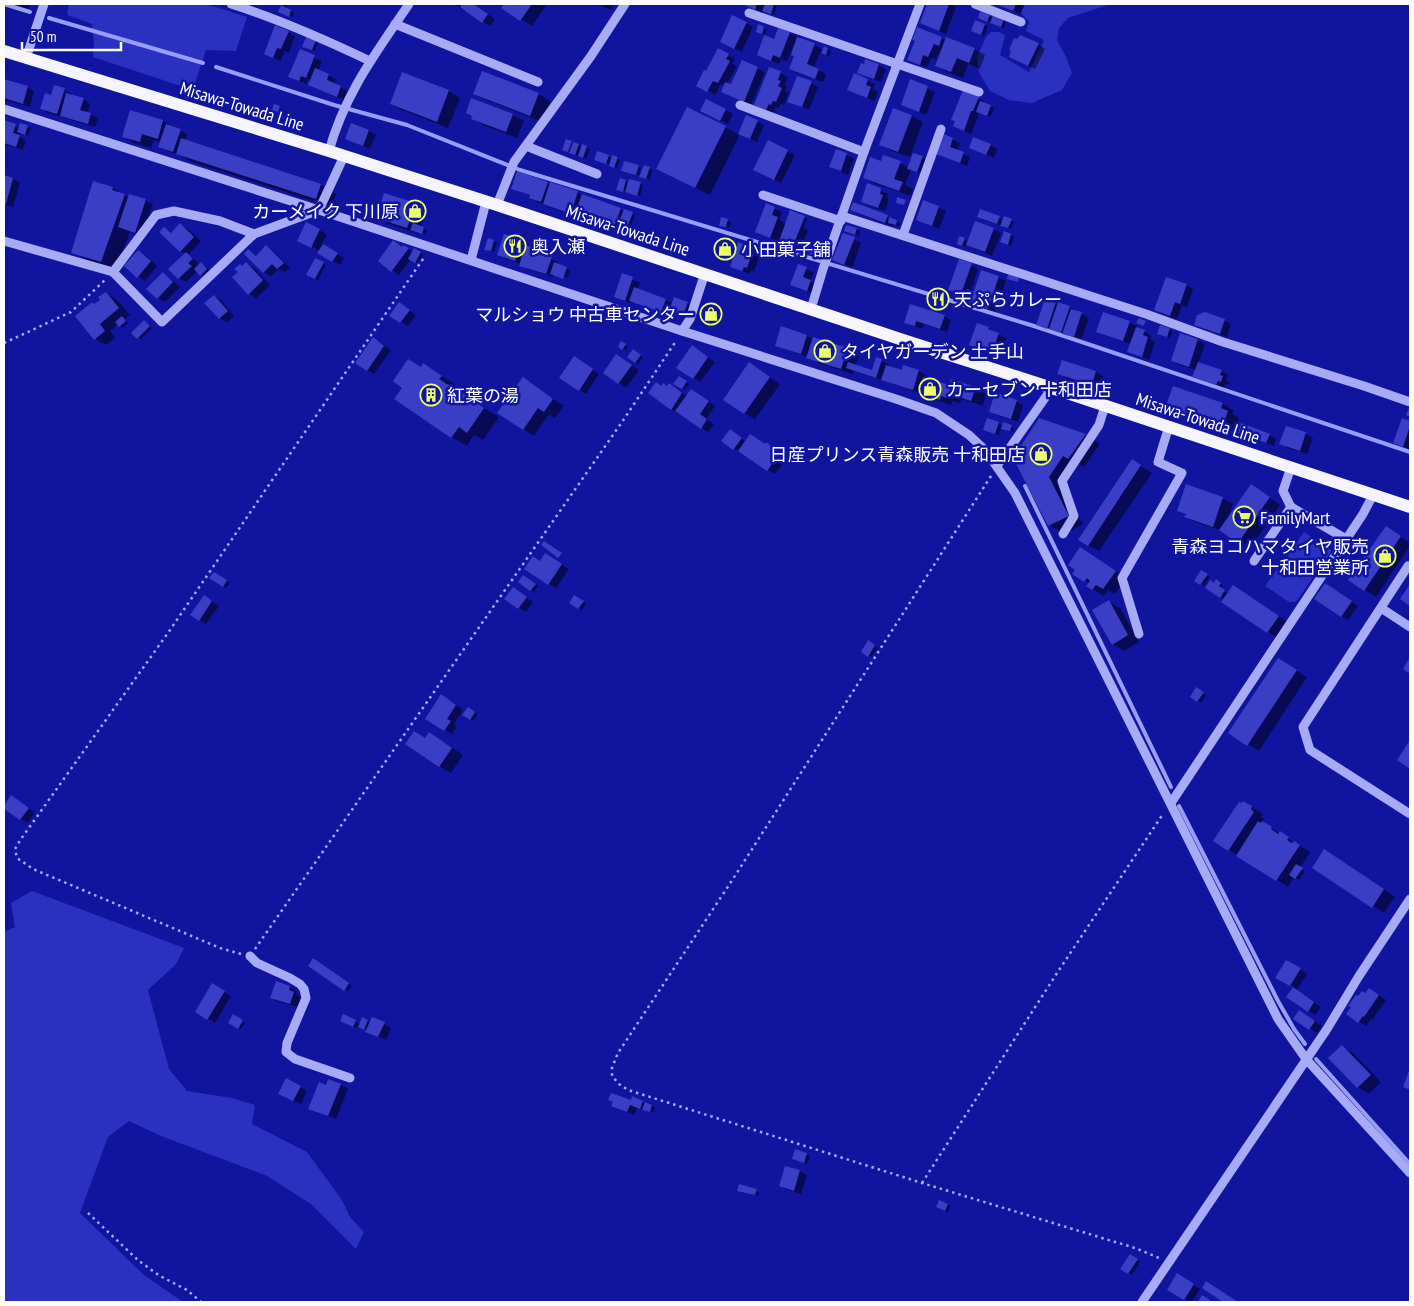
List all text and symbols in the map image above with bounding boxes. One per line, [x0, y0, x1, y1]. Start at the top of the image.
scale bar [22, 20, 121, 52]
text: 50 m [30, 27, 56, 46]
street label: Misawa-Towada Line [177, 76, 307, 136]
shop icon: カーメイク 下川原 [403, 199, 427, 223]
street label: Misawa-Towada Line [563, 199, 693, 261]
place label: カーメイク 下川原 [252, 200, 399, 223]
restaurant icon: 奥入瀬 [503, 234, 527, 258]
place label: 奥入瀬 [531, 235, 585, 258]
shop icon: 小田菓子舗 [713, 237, 737, 261]
place label: 小田菓子舗 [741, 238, 831, 261]
restaurant icon: 天ぷらカレー [926, 287, 950, 311]
place label: 天ぷらカレー [954, 288, 1062, 311]
shop icon: マルショウ 中古車センター [699, 302, 723, 326]
place label: マルショウ 中古車センター [475, 303, 695, 326]
shop icon: タイヤガーデン 土手山 [813, 339, 837, 363]
place label: タイヤガーデン 土手山 [841, 340, 1024, 363]
shop icon: カーセブン 十和田店 [918, 377, 942, 401]
place label: カーセブン 十和田店 [946, 378, 1112, 401]
building icon: 紅葉の湯 [419, 383, 443, 407]
place label: 紅葉の湯 [447, 384, 519, 407]
street label: Misawa-Towada Line [1133, 387, 1263, 449]
shop icon: 日産プリンス青森販売 十和田店 [1029, 442, 1053, 466]
place label: 日産プリンス青森販売 十和田店 [770, 443, 1025, 466]
supermarket icon: FamilyMart [1232, 505, 1256, 529]
place label: FamilyMart [1260, 506, 1330, 529]
place label: 青森ヨコハマタイヤ販売 十和田営業所 [1172, 535, 1369, 579]
shop icon: 青森ヨコハマタイヤ販売 十和田営業所 [1373, 544, 1397, 568]

